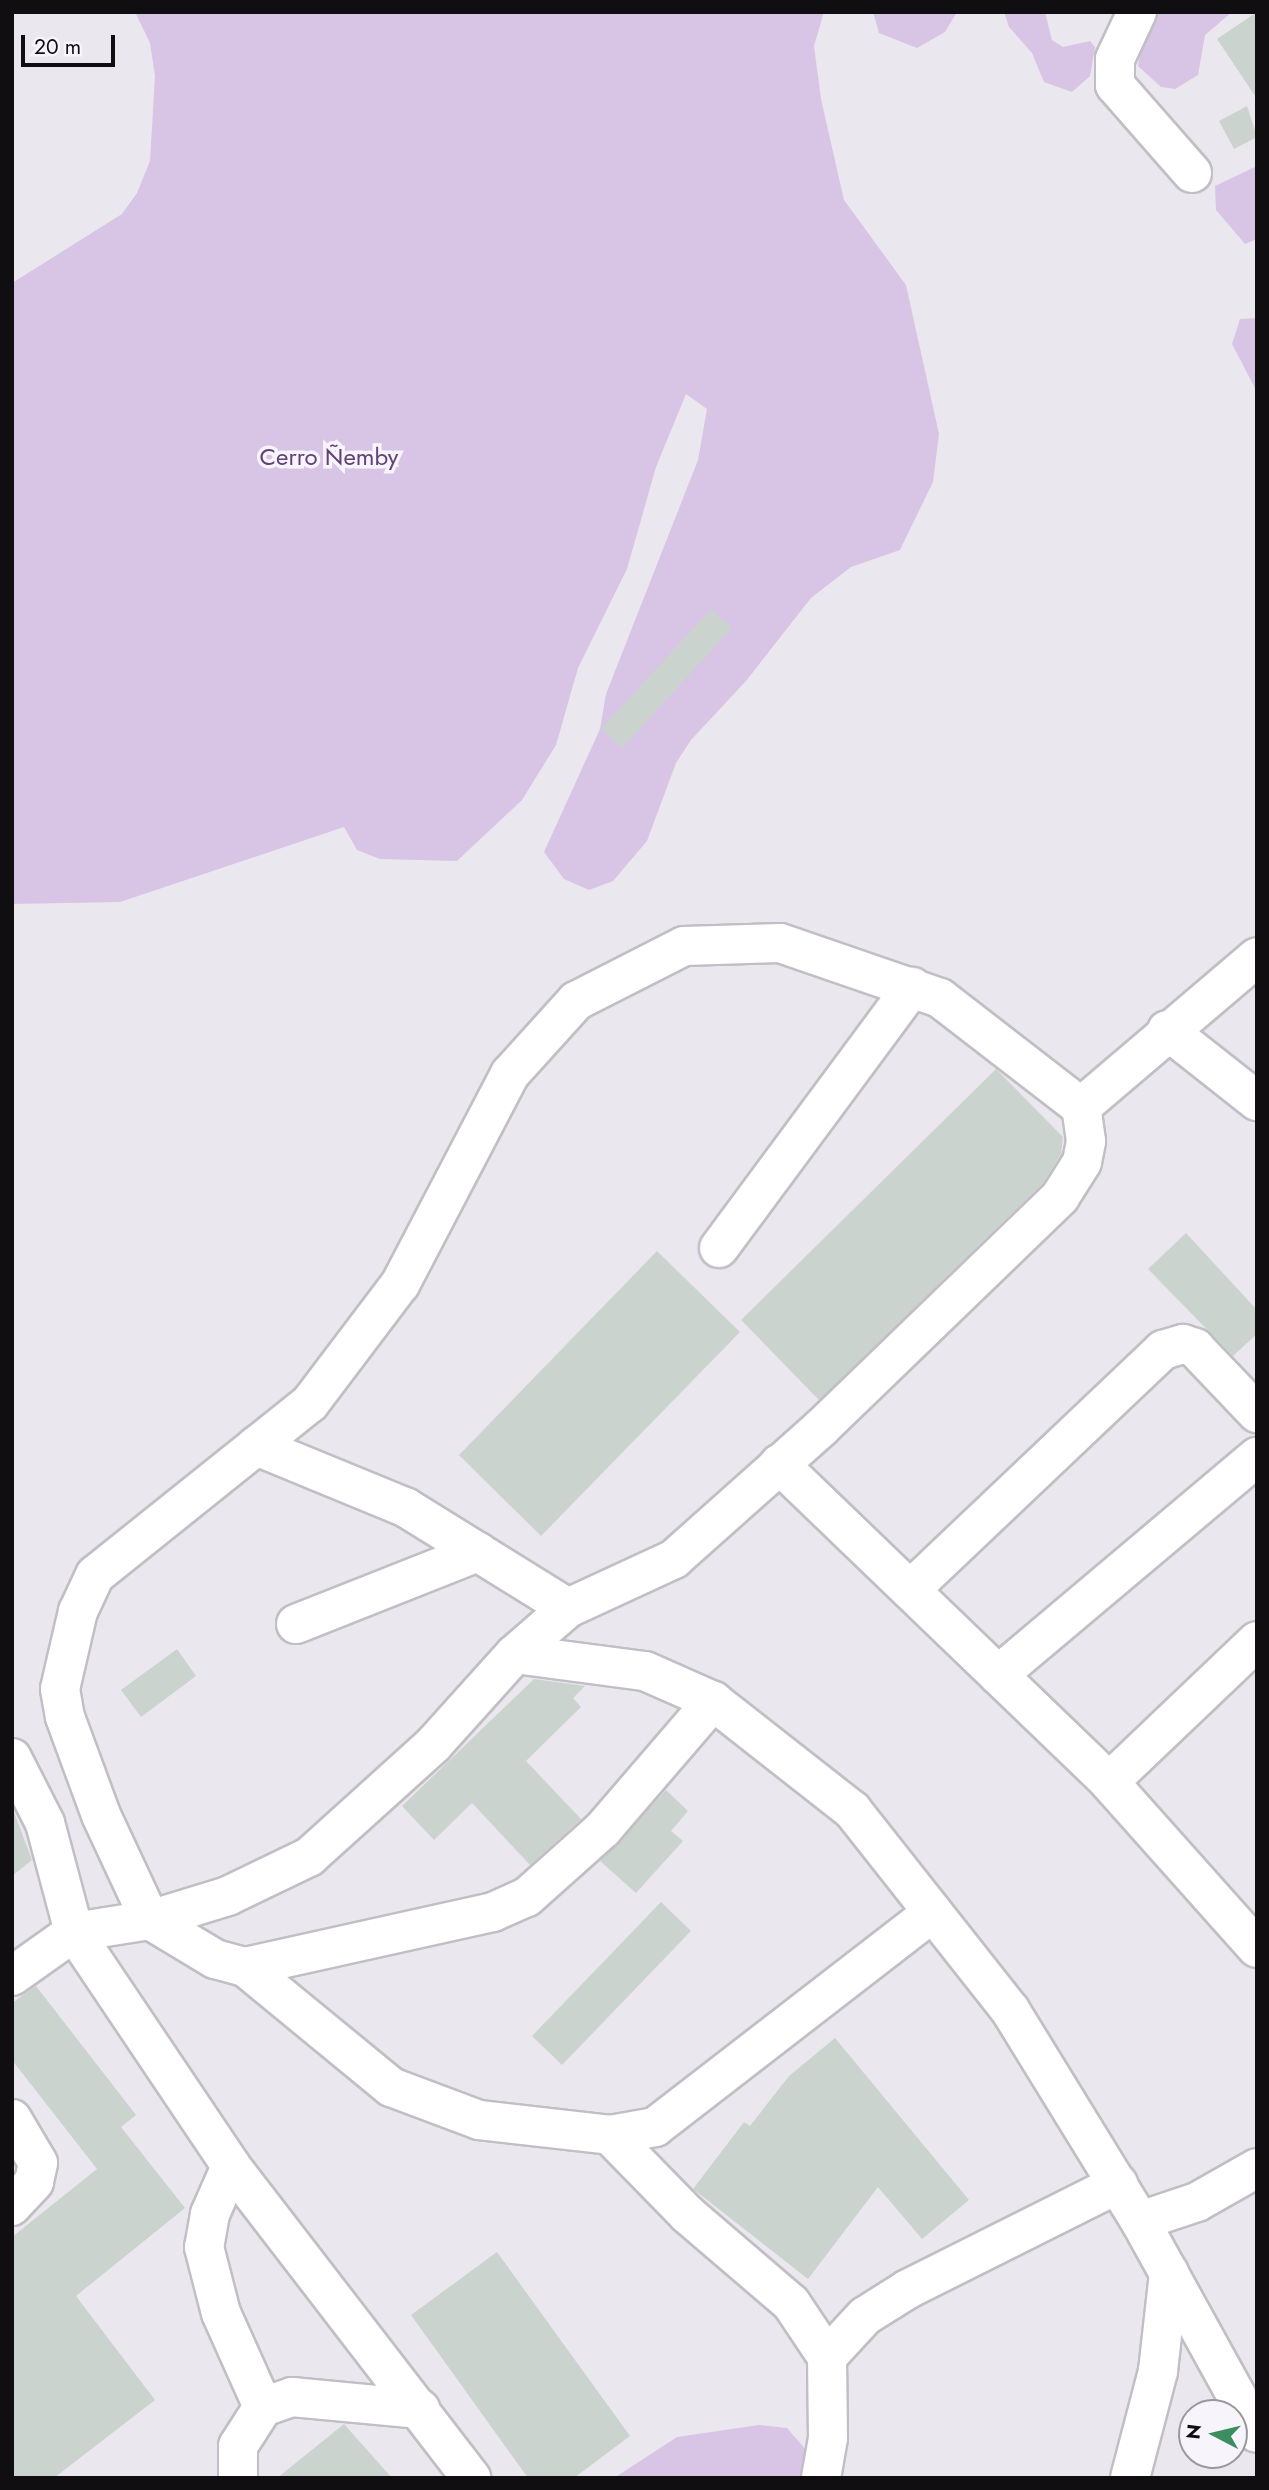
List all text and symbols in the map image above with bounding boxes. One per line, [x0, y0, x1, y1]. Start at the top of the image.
scale bar [24, 21, 119, 65]
text: 20 m [34, 32, 81, 62]
park label: Cerro Ñemby [260, 443, 398, 471]
north arrow [1178, 2399, 1248, 2469]
text: N [1179, 2422, 1208, 2441]

